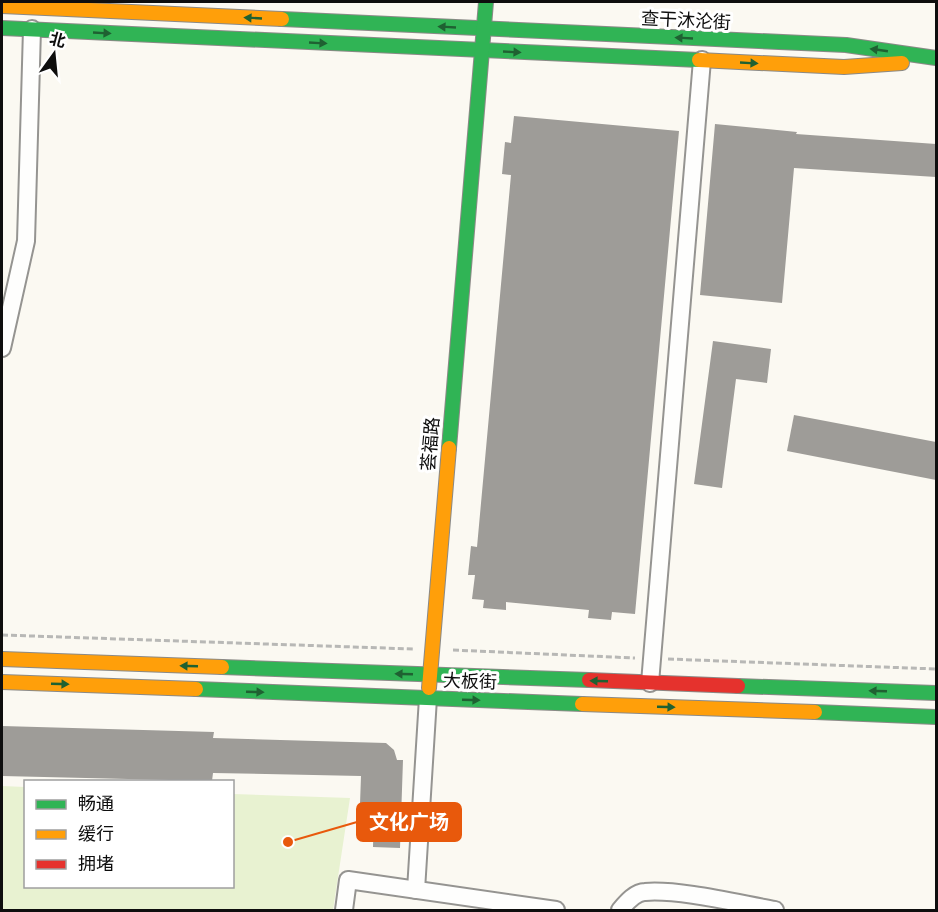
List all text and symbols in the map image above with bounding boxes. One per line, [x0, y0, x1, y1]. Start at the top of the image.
street label: 查干沐沦街 [641, 7, 731, 33]
one-way arrow [243, 13, 262, 22]
one-way arrow [438, 22, 457, 31]
north arrow [24, 24, 84, 84]
one-way arrow [92, 28, 111, 37]
text: 北 [48, 29, 68, 51]
one-way arrow [675, 33, 694, 42]
one-way arrow [308, 38, 327, 47]
one-way arrow [869, 46, 888, 55]
one-way arrow [503, 47, 522, 56]
one-way arrow [740, 58, 759, 67]
street label: 荟福路 [417, 416, 443, 472]
one-way arrow [179, 661, 198, 671]
one-way arrow [395, 669, 414, 678]
street label: 大板街 [443, 670, 497, 692]
one-way arrow [590, 676, 609, 686]
one-way arrow [50, 680, 69, 689]
one-way arrow [245, 687, 264, 696]
one-way arrow [869, 687, 888, 696]
one-way arrow [461, 695, 480, 704]
one-way arrow [656, 702, 675, 711]
legend [24, 780, 234, 888]
text: 畅通 [78, 793, 114, 814]
callout: 文化广场 [357, 803, 461, 841]
text: 文化广场 [369, 810, 449, 834]
text: 缓行 [78, 823, 114, 844]
text: 拥堵 [78, 853, 114, 874]

